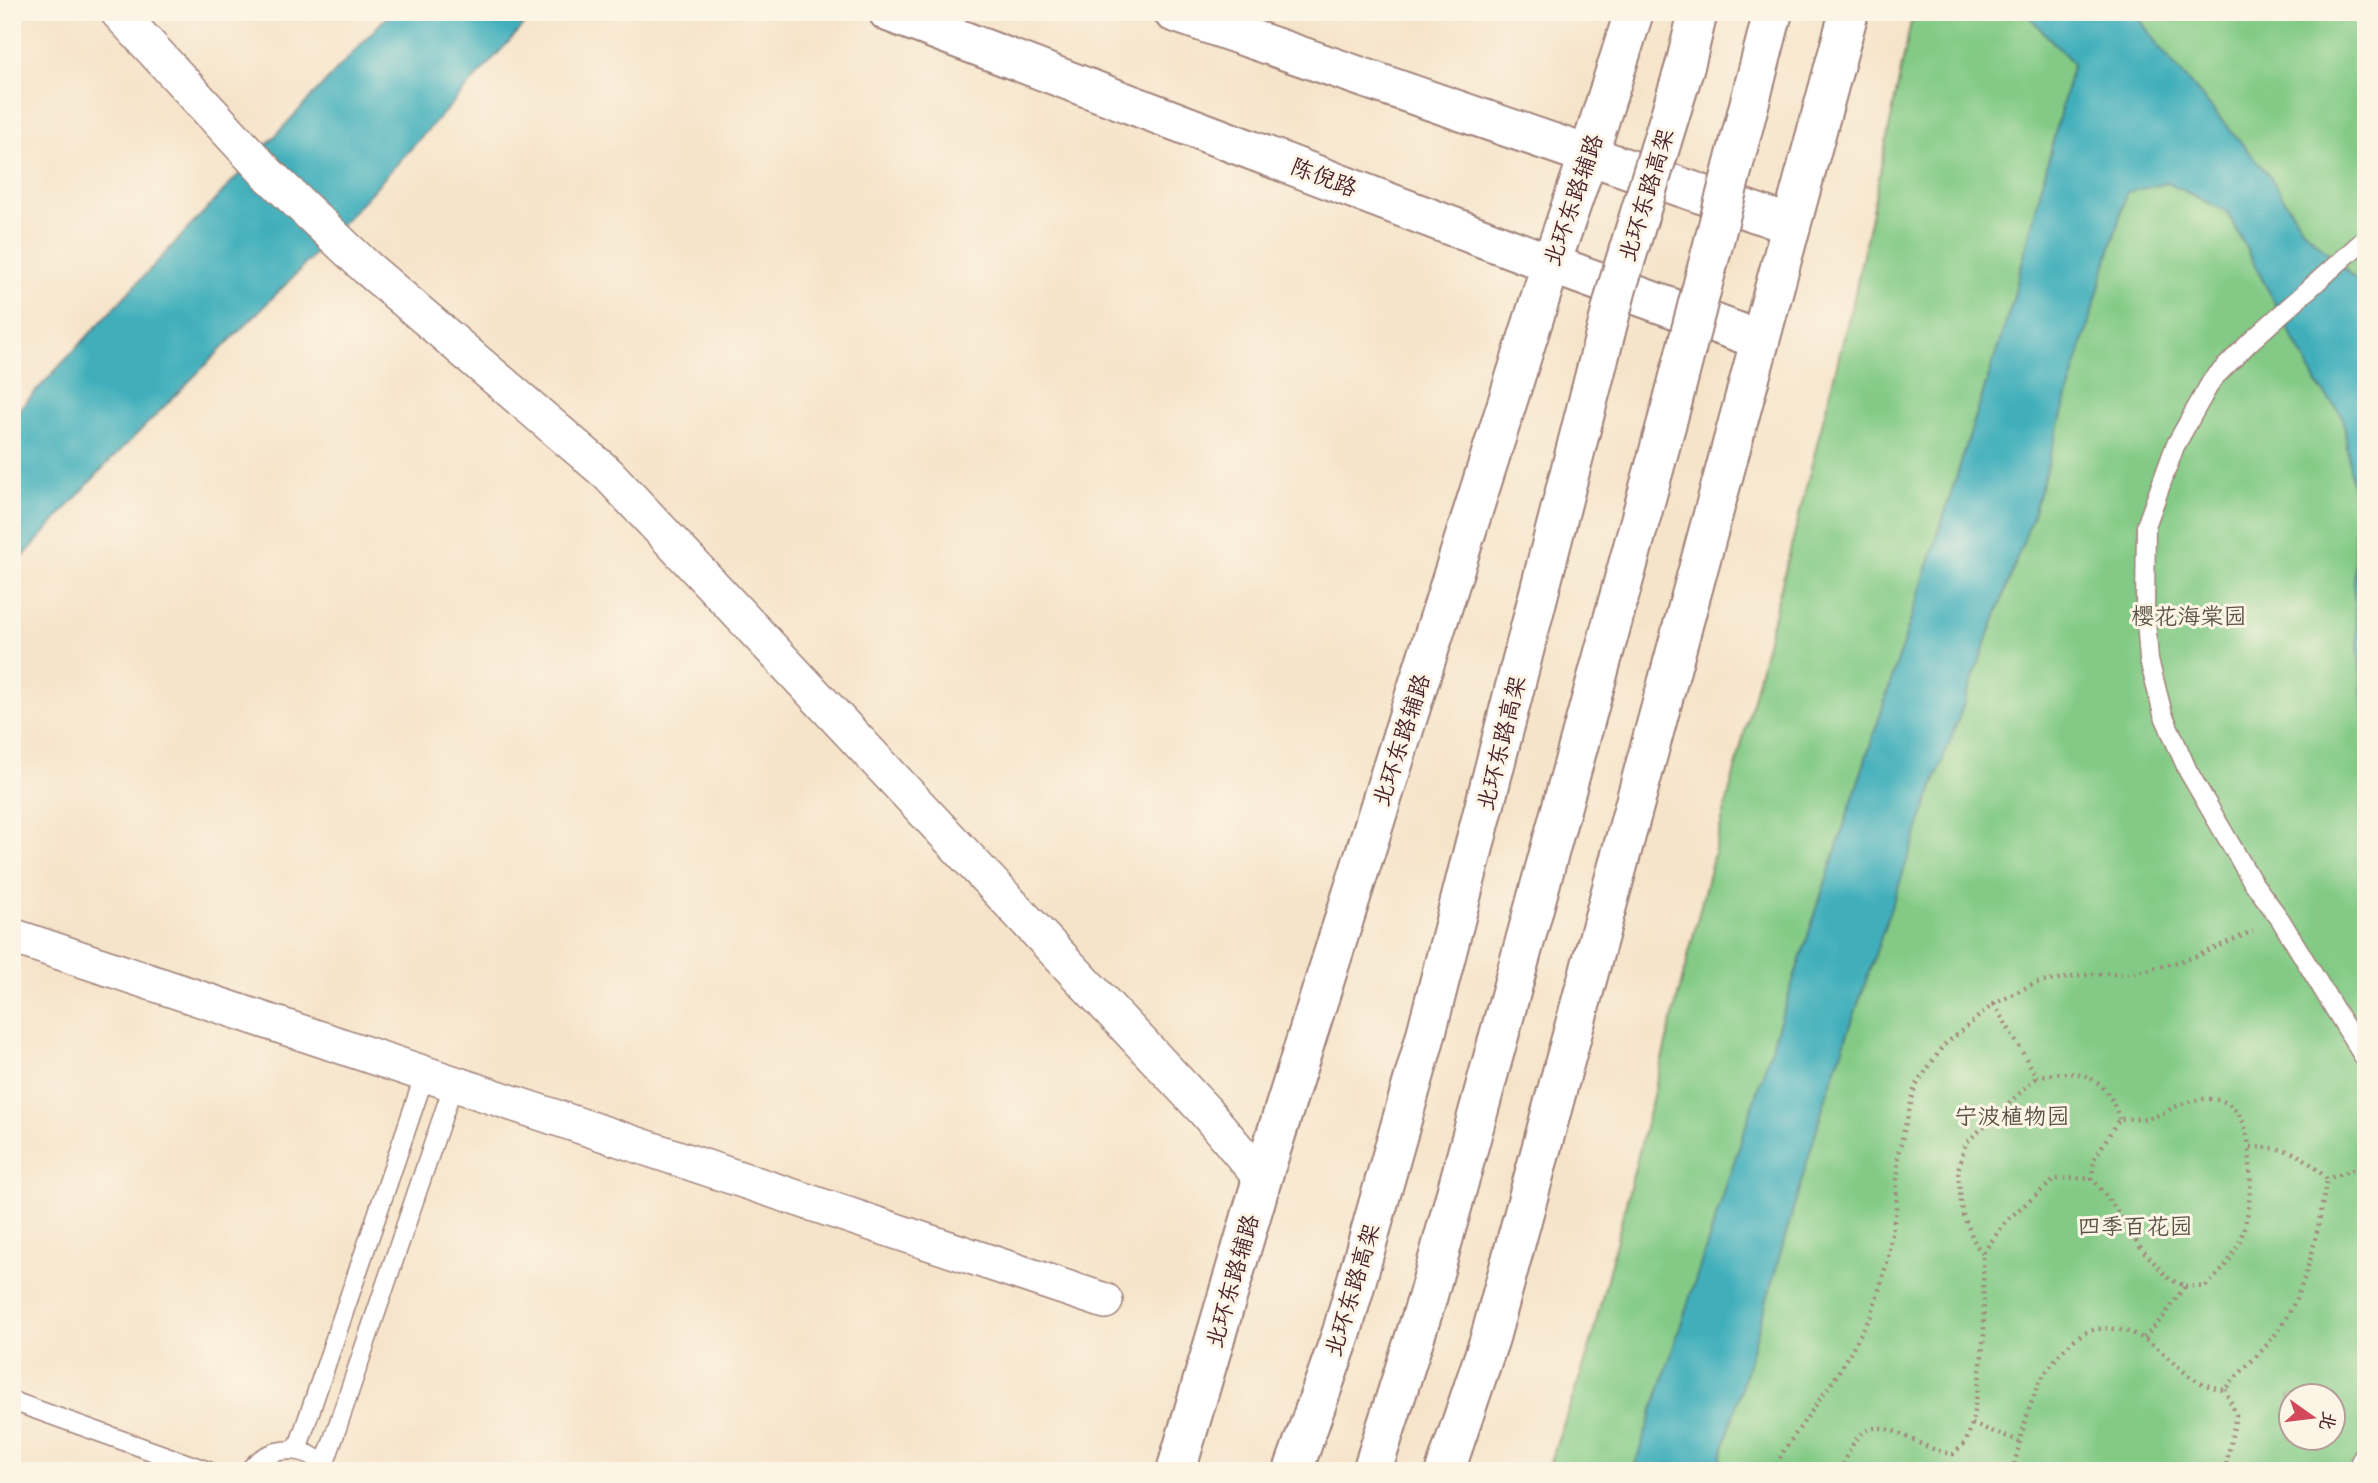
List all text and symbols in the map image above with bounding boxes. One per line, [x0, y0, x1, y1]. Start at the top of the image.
street label: 北环东路高架 [1613, 125, 1682, 266]
street label: 北环东路辅路 [1538, 131, 1612, 271]
street label: 陈倪路 [1286, 152, 1361, 205]
park label: 樱花海棠园 [2132, 603, 2247, 633]
street label: 北环东路辅路 [1367, 670, 1438, 811]
street label: 北环东路高架 [1472, 673, 1534, 814]
park label: 宁波植物园 [1955, 1103, 2070, 1133]
street label: 北环东路辅路 [1200, 1211, 1267, 1352]
park label: 四季百花园 [2078, 1213, 2193, 1243]
street label: 北环东路高架 [1319, 1220, 1388, 1361]
north arrow [2276, 1382, 2346, 1452]
text: 北 [2313, 1409, 2341, 1433]

